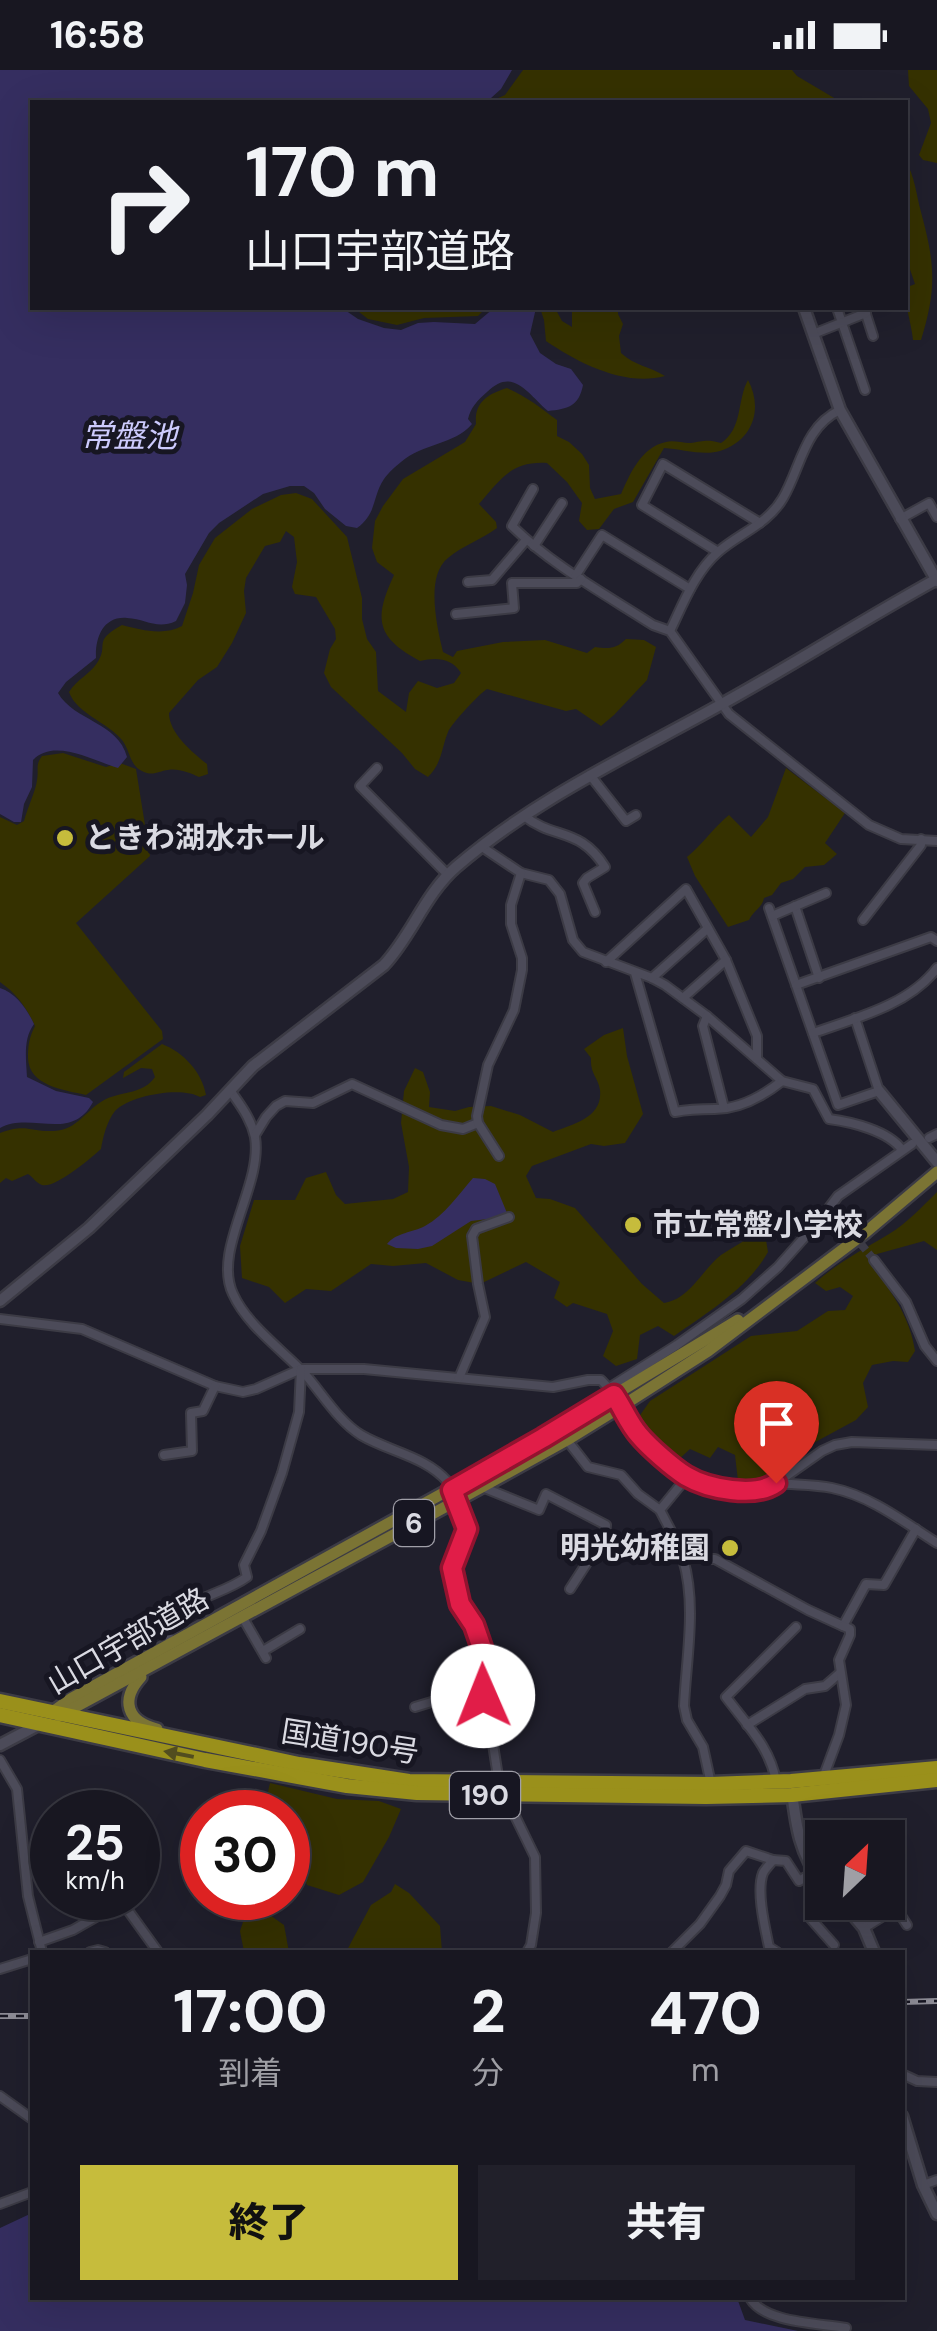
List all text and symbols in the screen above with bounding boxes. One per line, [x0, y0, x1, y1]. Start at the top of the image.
text: 16:58 [50, 10, 145, 60]
text: 170 m [245, 127, 439, 218]
icon: right [80, 140, 210, 270]
text: 山口宇部道路 [245, 222, 515, 281]
water label: 常盤池 [81, 415, 180, 457]
place label: ときわ湖水ホール [85, 818, 325, 857]
marker: ときわ湖水ホール [54, 827, 76, 849]
place label: 市立常盤小学校 [653, 1205, 863, 1244]
marker: 市立常盤小学校 [622, 1214, 644, 1236]
pin [734, 1381, 819, 1484]
icon: arrive [749, 1396, 804, 1451]
road number: 6 [394, 1500, 434, 1546]
place label: 明光幼稚園 [560, 1528, 710, 1567]
marker: 明光幼稚園 [719, 1537, 741, 1559]
street label: 山口宇部道路 [40, 1579, 215, 1702]
position arrow [431, 1644, 535, 1748]
street label: 国道190号 [279, 1711, 422, 1772]
one-way arrow [163, 1746, 194, 1762]
road number: 190 [450, 1772, 520, 1818]
speed limit sign: 30 [180, 1790, 310, 1920]
text: 25 [65, 1810, 125, 1876]
north arrow [805, 1820, 905, 1920]
map controls [805, 1820, 905, 1920]
text: km/h [65, 1864, 125, 1897]
text: 17:00 [173, 1972, 328, 2051]
text: 2 [471, 1972, 505, 2051]
text: 470 [648, 1974, 762, 2053]
text: m [691, 2049, 719, 2091]
text: 到着 [218, 2052, 282, 2094]
text: 分 [472, 2052, 504, 2094]
button: 終了 [80, 2165, 458, 2280]
button: 共有 [478, 2165, 855, 2280]

